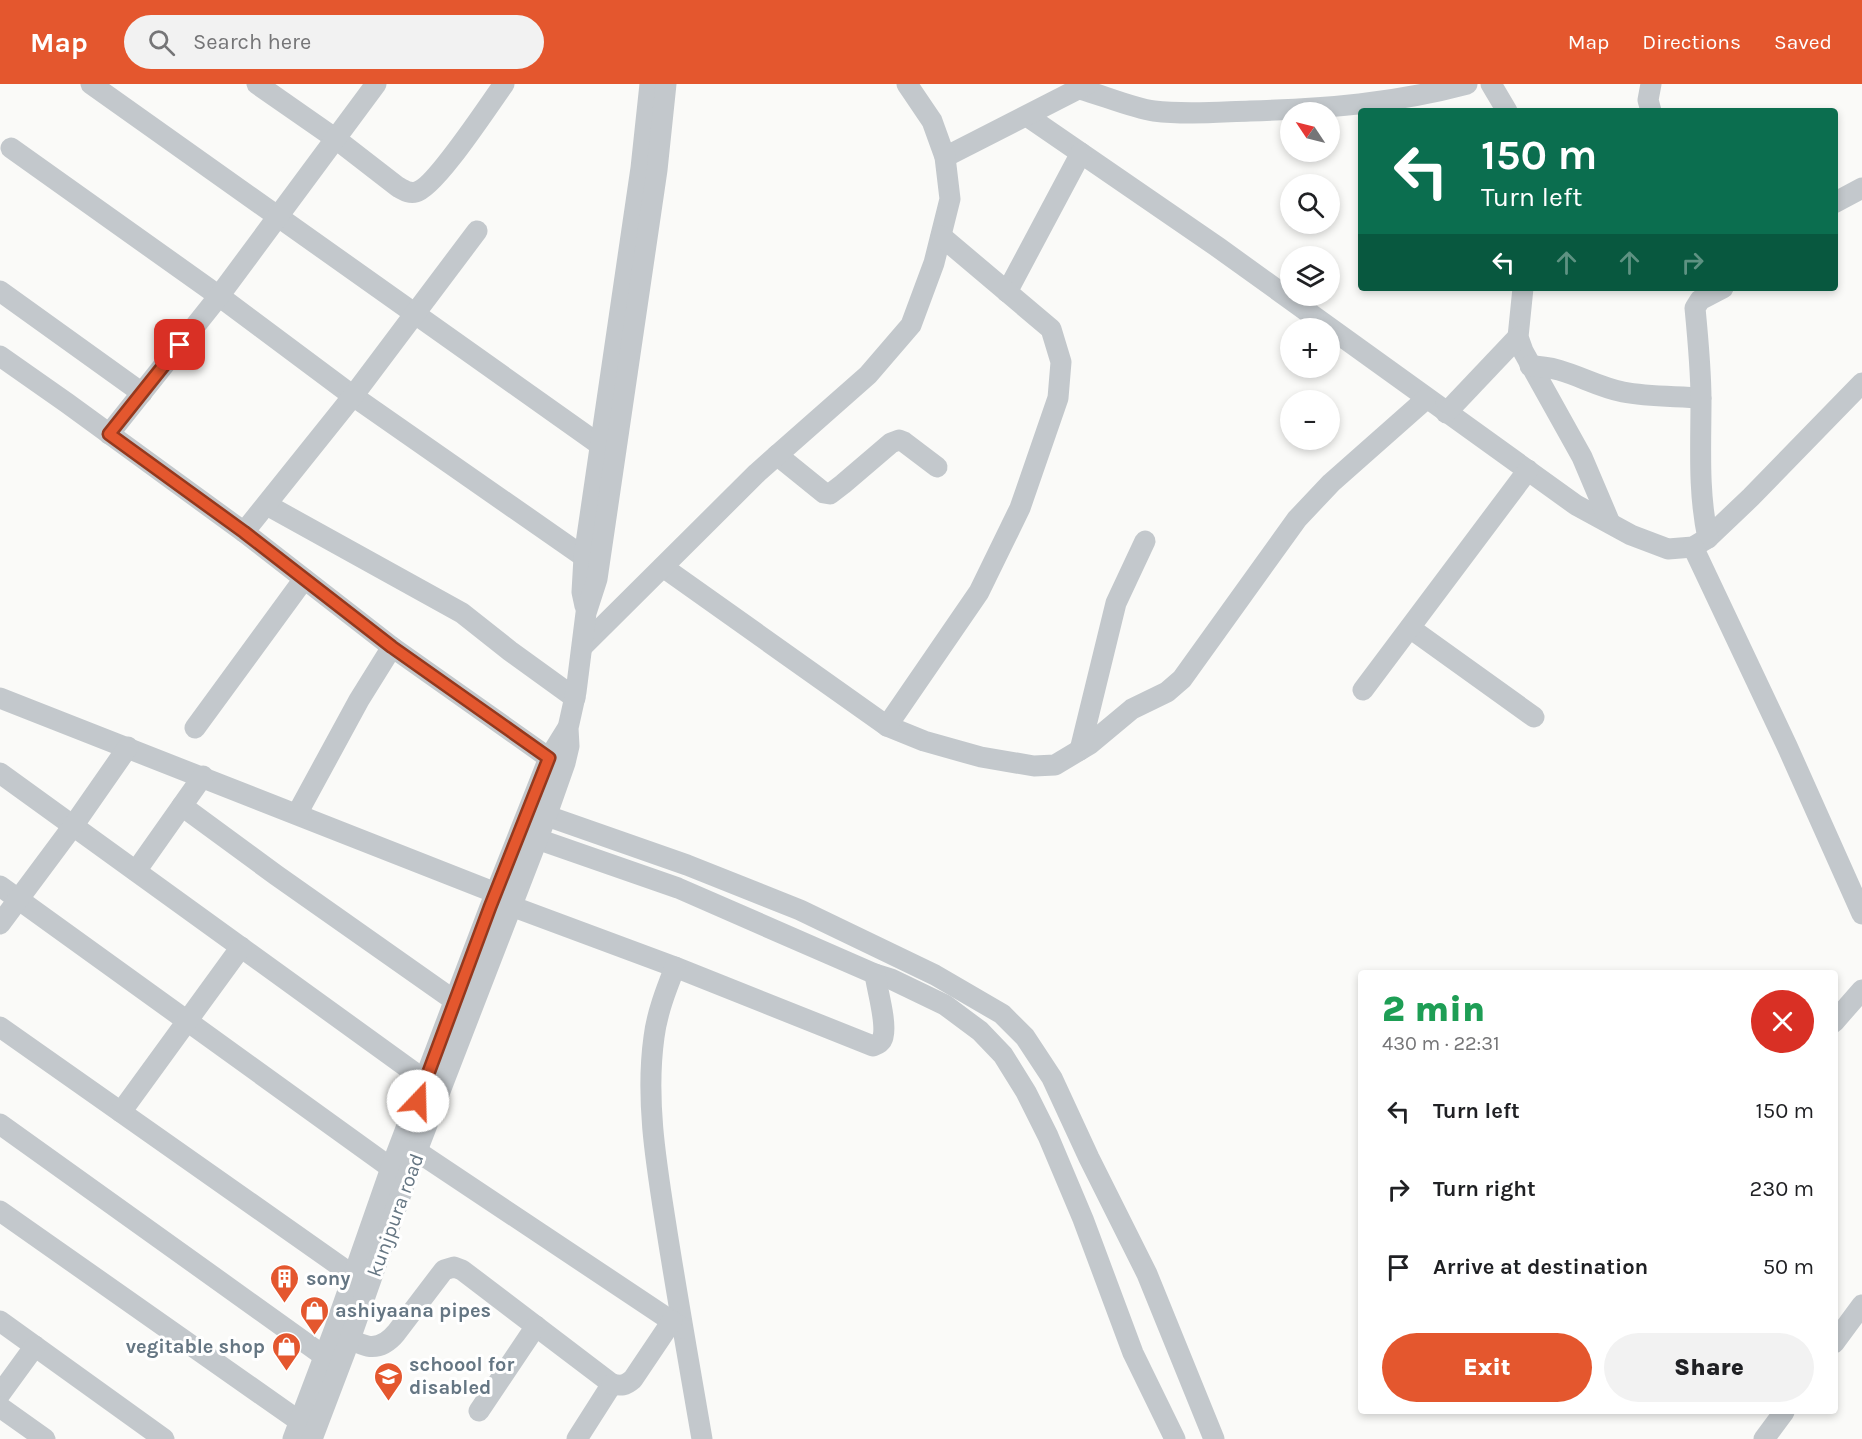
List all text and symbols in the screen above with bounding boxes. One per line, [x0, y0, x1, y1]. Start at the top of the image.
search box [124, 15, 544, 69]
text: Map [30, 26, 88, 59]
icon: search [145, 26, 178, 59]
text: Search here [193, 29, 311, 55]
text: Map [1568, 30, 1609, 54]
text: Directions [1642, 30, 1741, 54]
text: Saved [1774, 30, 1832, 54]
north arrow [1280, 102, 1340, 162]
map controls [1280, 102, 1340, 450]
text: 150 m [1481, 130, 1597, 180]
icon: left [1382, 132, 1460, 210]
button: search [1280, 174, 1340, 234]
text: Turn left [1481, 181, 1582, 213]
button: layers [1280, 246, 1340, 306]
icon: left [1487, 246, 1520, 279]
icon: ahead [1550, 246, 1583, 279]
icon: ahead [1613, 246, 1646, 279]
icon: right [1676, 246, 1709, 279]
button: + [1280, 318, 1340, 378]
pin [154, 319, 205, 370]
icon: arrive [163, 328, 196, 361]
button: − [1280, 390, 1340, 450]
text: 2 min [1382, 988, 1485, 1030]
button: close [1751, 990, 1814, 1053]
text: 430 m · 22:31 [1382, 1032, 1500, 1055]
position arrow [386, 1069, 450, 1133]
icon: left [1382, 1095, 1415, 1128]
text: Turn left [1433, 1098, 1520, 1124]
text: 150 m [1755, 1098, 1814, 1124]
street label: kunjpura road [363, 1150, 428, 1280]
icon: right [1382, 1173, 1415, 1206]
text: Turn right [1433, 1176, 1536, 1202]
text: 230 m [1749, 1176, 1814, 1202]
icon: arrive [1382, 1251, 1415, 1284]
text: Arrive at destination [1433, 1254, 1648, 1280]
text: 50 m [1763, 1254, 1814, 1280]
building icon: sony [269, 1262, 301, 1304]
place label: sony [306, 1267, 350, 1290]
shop icon: ashiyaana pipes [298, 1294, 330, 1336]
place label: ashiyaana pipes [335, 1299, 491, 1322]
shop icon: vegitable shop [270, 1330, 302, 1372]
button: Exit [1382, 1333, 1592, 1402]
button: Share [1604, 1333, 1814, 1402]
place label: vegitable shop [126, 1335, 265, 1358]
place label: schoool for disabled [409, 1353, 514, 1399]
school or university icon: schoool for disabled [372, 1360, 404, 1402]

